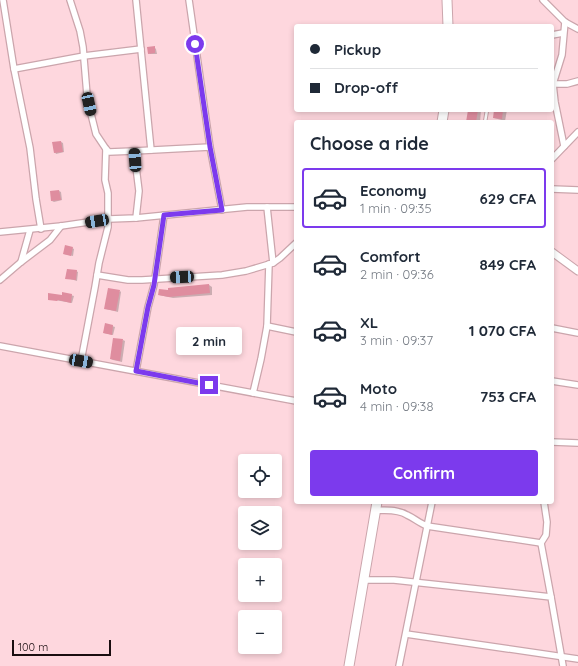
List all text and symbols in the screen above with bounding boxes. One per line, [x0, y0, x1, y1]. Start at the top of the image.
route start [186, 35, 204, 53]
text: Pickup [334, 40, 381, 59]
text: Drop-off [334, 78, 398, 97]
car [81, 91, 97, 117]
text: Choose a ride [310, 132, 429, 155]
car [128, 148, 142, 172]
icon: car [312, 180, 348, 216]
text: Economy [360, 181, 427, 200]
text: 629 CFA [480, 189, 536, 208]
text: 1 min · 09:35 [360, 200, 431, 216]
car [84, 213, 110, 229]
icon: car [312, 246, 348, 282]
text: Comfort [360, 247, 421, 266]
text: 849 CFA [480, 255, 536, 274]
text: 2 min · 09:36 [360, 266, 434, 282]
car [170, 270, 194, 284]
icon: car [312, 312, 348, 348]
text: XL [360, 313, 378, 332]
text: 1 070 CFA [469, 321, 536, 340]
callout: 2 min [176, 327, 242, 355]
text: 3 min · 09:37 [360, 332, 433, 348]
text: 2 min [192, 333, 226, 349]
car [68, 353, 94, 369]
route end [200, 376, 218, 394]
icon: car [312, 378, 348, 414]
text: Moto [360, 379, 397, 398]
text: 753 CFA [480, 387, 536, 406]
text: 4 min · 09:38 [360, 398, 433, 414]
button: Confirm [310, 450, 538, 496]
map controls [238, 454, 282, 654]
button: locate [238, 454, 282, 498]
button: layers [238, 506, 282, 550]
button: + [238, 558, 282, 602]
button: − [238, 610, 282, 654]
scale bar [12, 638, 111, 657]
text: 100 m [18, 640, 48, 654]

